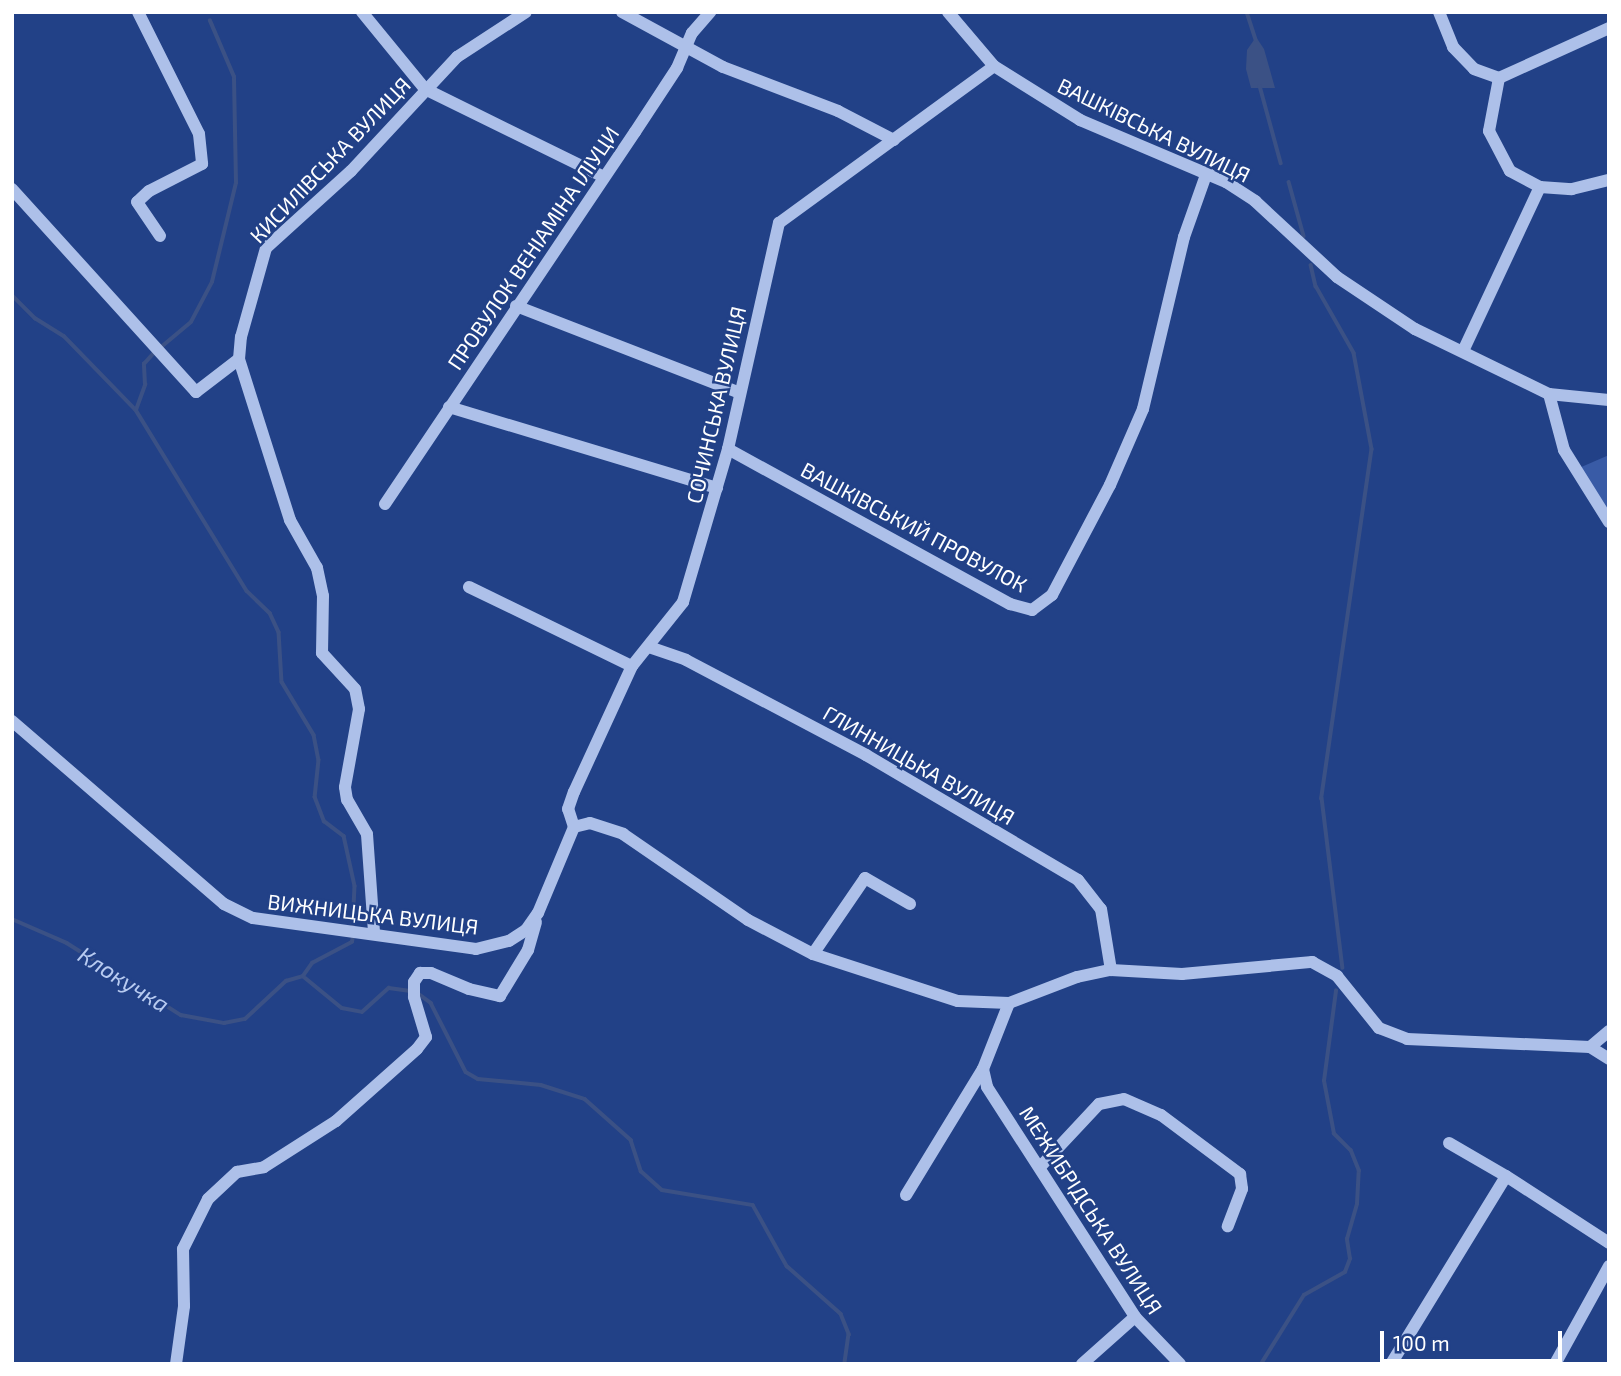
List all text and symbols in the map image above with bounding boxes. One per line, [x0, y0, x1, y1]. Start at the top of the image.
street label: КИСИЛІВСЬКА ВУЛИЦЯ [245, 72, 415, 248]
street label: ВАШКІВСЬКА ВУЛИЦЯ [1054, 72, 1254, 188]
street label: ПРОВУЛОК ВЕНІАМІНА ІЛІУЦИ [442, 122, 624, 374]
street label: СОЧИНСЬКА ВУЛИЦЯ [681, 304, 751, 506]
street label: ВАШКІВСЬКИЙ ПРОВУЛОК [797, 457, 1031, 597]
street label: ГЛИННИЦЬКА ВУЛИЦЯ [819, 700, 1019, 830]
street label: ВИЖНИЦЬКА ВУЛИЦЯ [266, 889, 480, 939]
water label: Клокучка [73, 940, 175, 1018]
street label: МЕЖИБРІДСЬКА ВУЛИЦЯ [1014, 1101, 1168, 1319]
scale bar [1383, 1316, 1565, 1360]
text: 100 m [1393, 1330, 1450, 1355]

